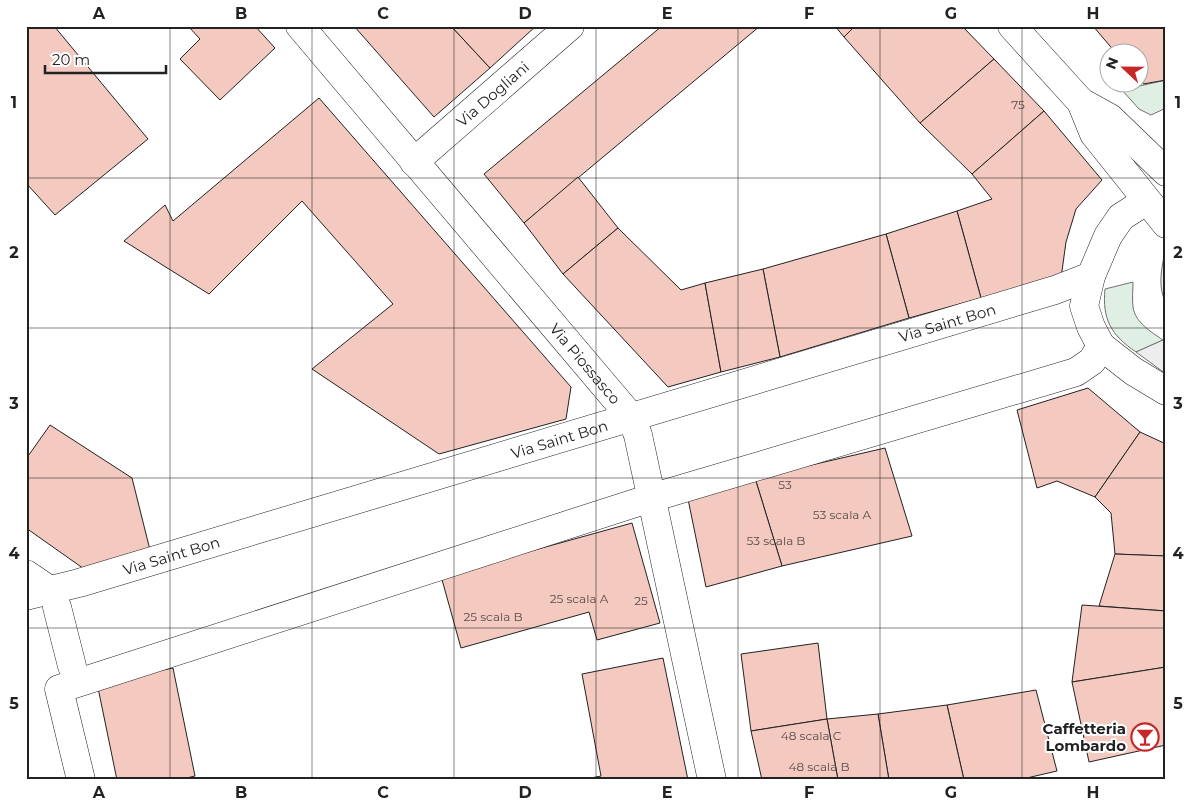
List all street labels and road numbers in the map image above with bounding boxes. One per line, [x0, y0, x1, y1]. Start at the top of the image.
street label: Via Dogliani [452, 57, 533, 130]
street label: Via Saint Bon [896, 299, 998, 346]
street label: Via Piossasco [546, 319, 625, 408]
street label: Via Saint Bon [509, 415, 610, 462]
street label: Via Saint Bon [121, 532, 222, 579]

